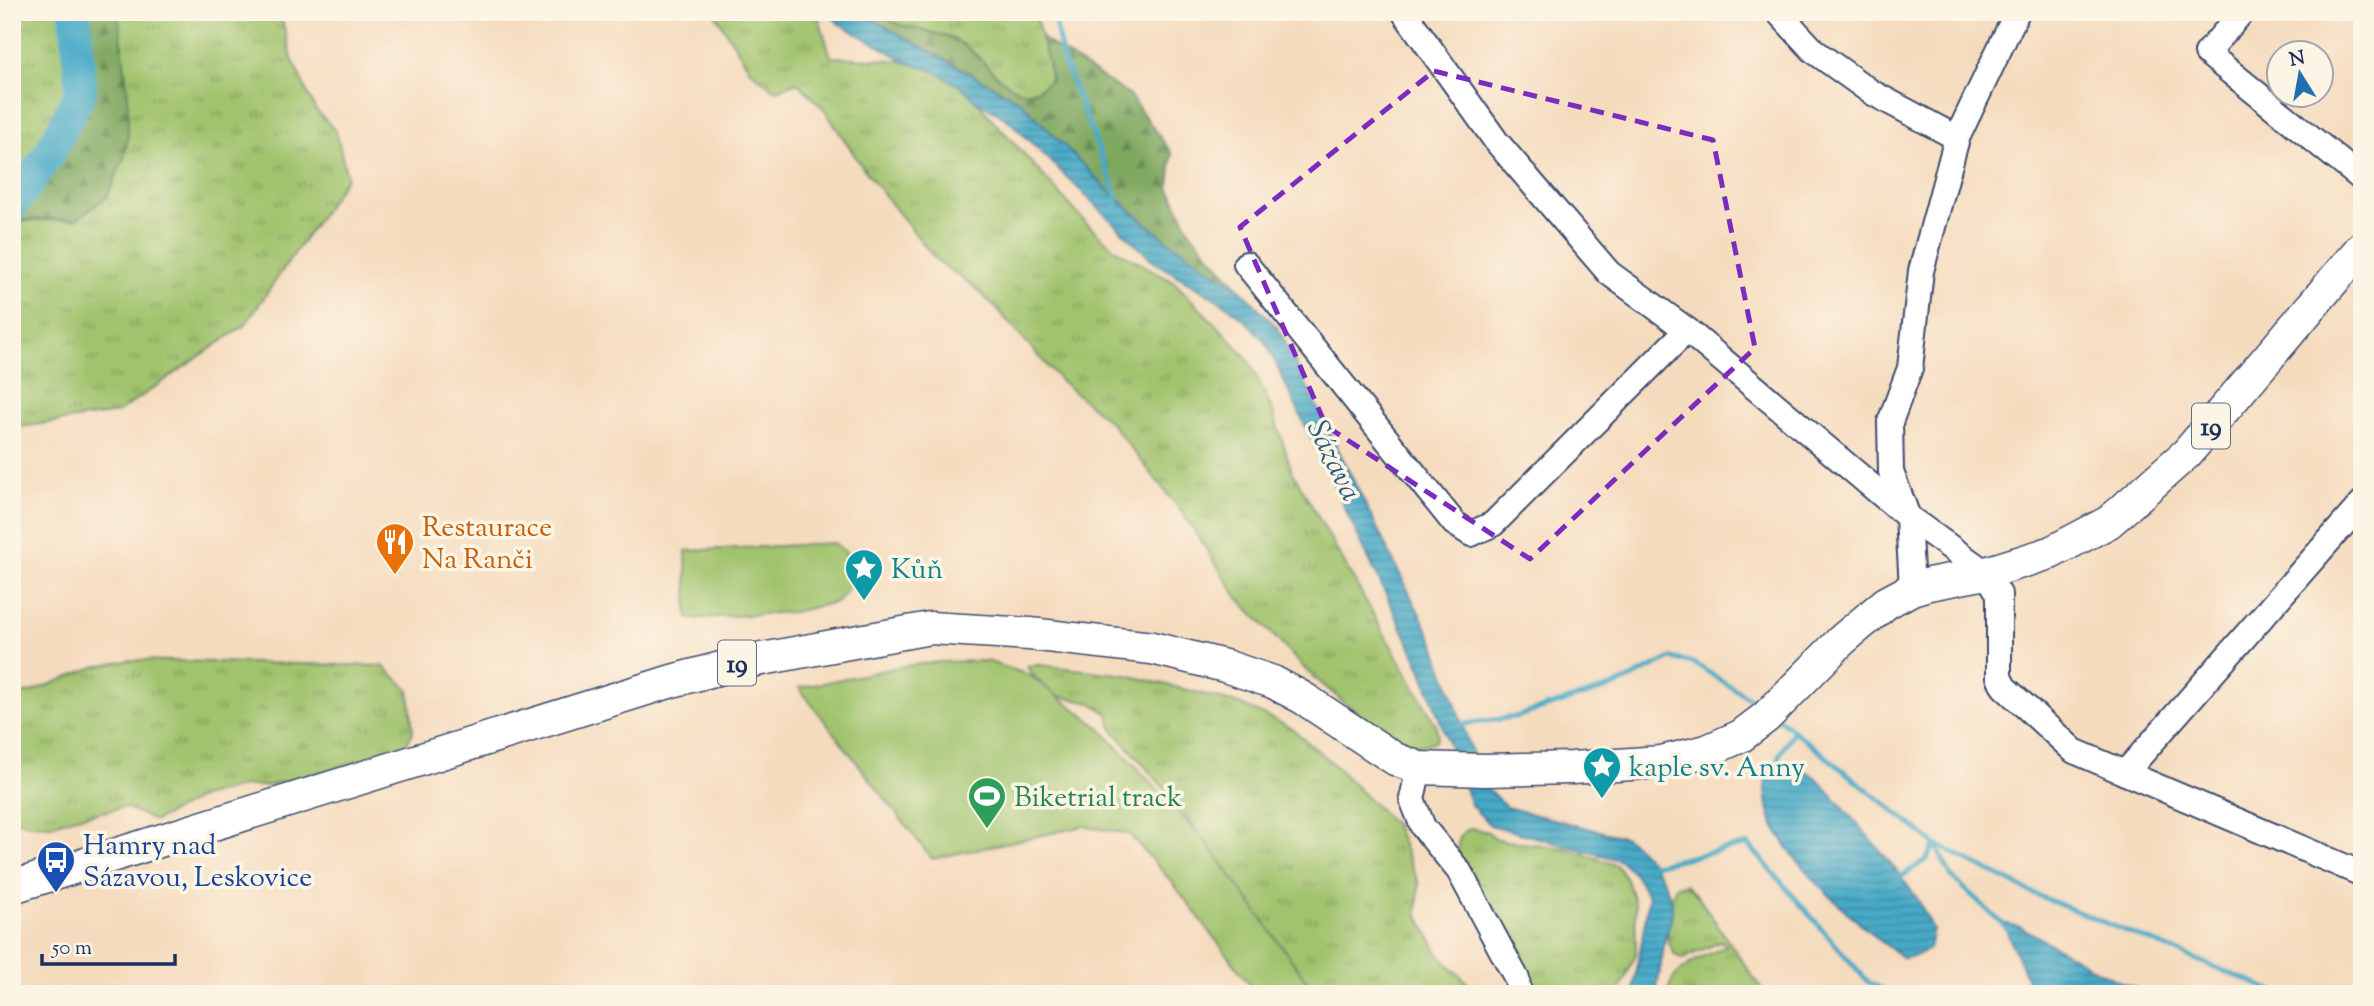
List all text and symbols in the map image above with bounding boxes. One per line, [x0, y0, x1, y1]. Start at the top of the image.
north arrow [2266, 38, 2336, 108]
text: N [2287, 45, 2307, 74]
road number: 19 [2192, 404, 2230, 448]
water label: Sázava [1295, 413, 1371, 509]
place label: Restaurace Na Ranči [422, 509, 552, 581]
restaurant icon: Restaurace Na Ranči [374, 521, 416, 576]
place icon: Kůň [843, 547, 885, 602]
place label: Kůň [891, 551, 943, 591]
road number: 19 [718, 640, 756, 685]
place icon: kaple sv. Anny [1581, 745, 1623, 800]
place label: kaple sv. Anny [1629, 749, 1805, 789]
sports icon: Biketrial track [966, 775, 1008, 830]
place label: Biketrial track [1014, 779, 1182, 819]
place label: Hamry nad Sázavou, Leskovice [83, 827, 312, 899]
bus stop icon: Hamry nad Sázavou, Leskovice [35, 839, 77, 894]
scale bar [42, 922, 175, 966]
text: 50 m [51, 934, 92, 964]

